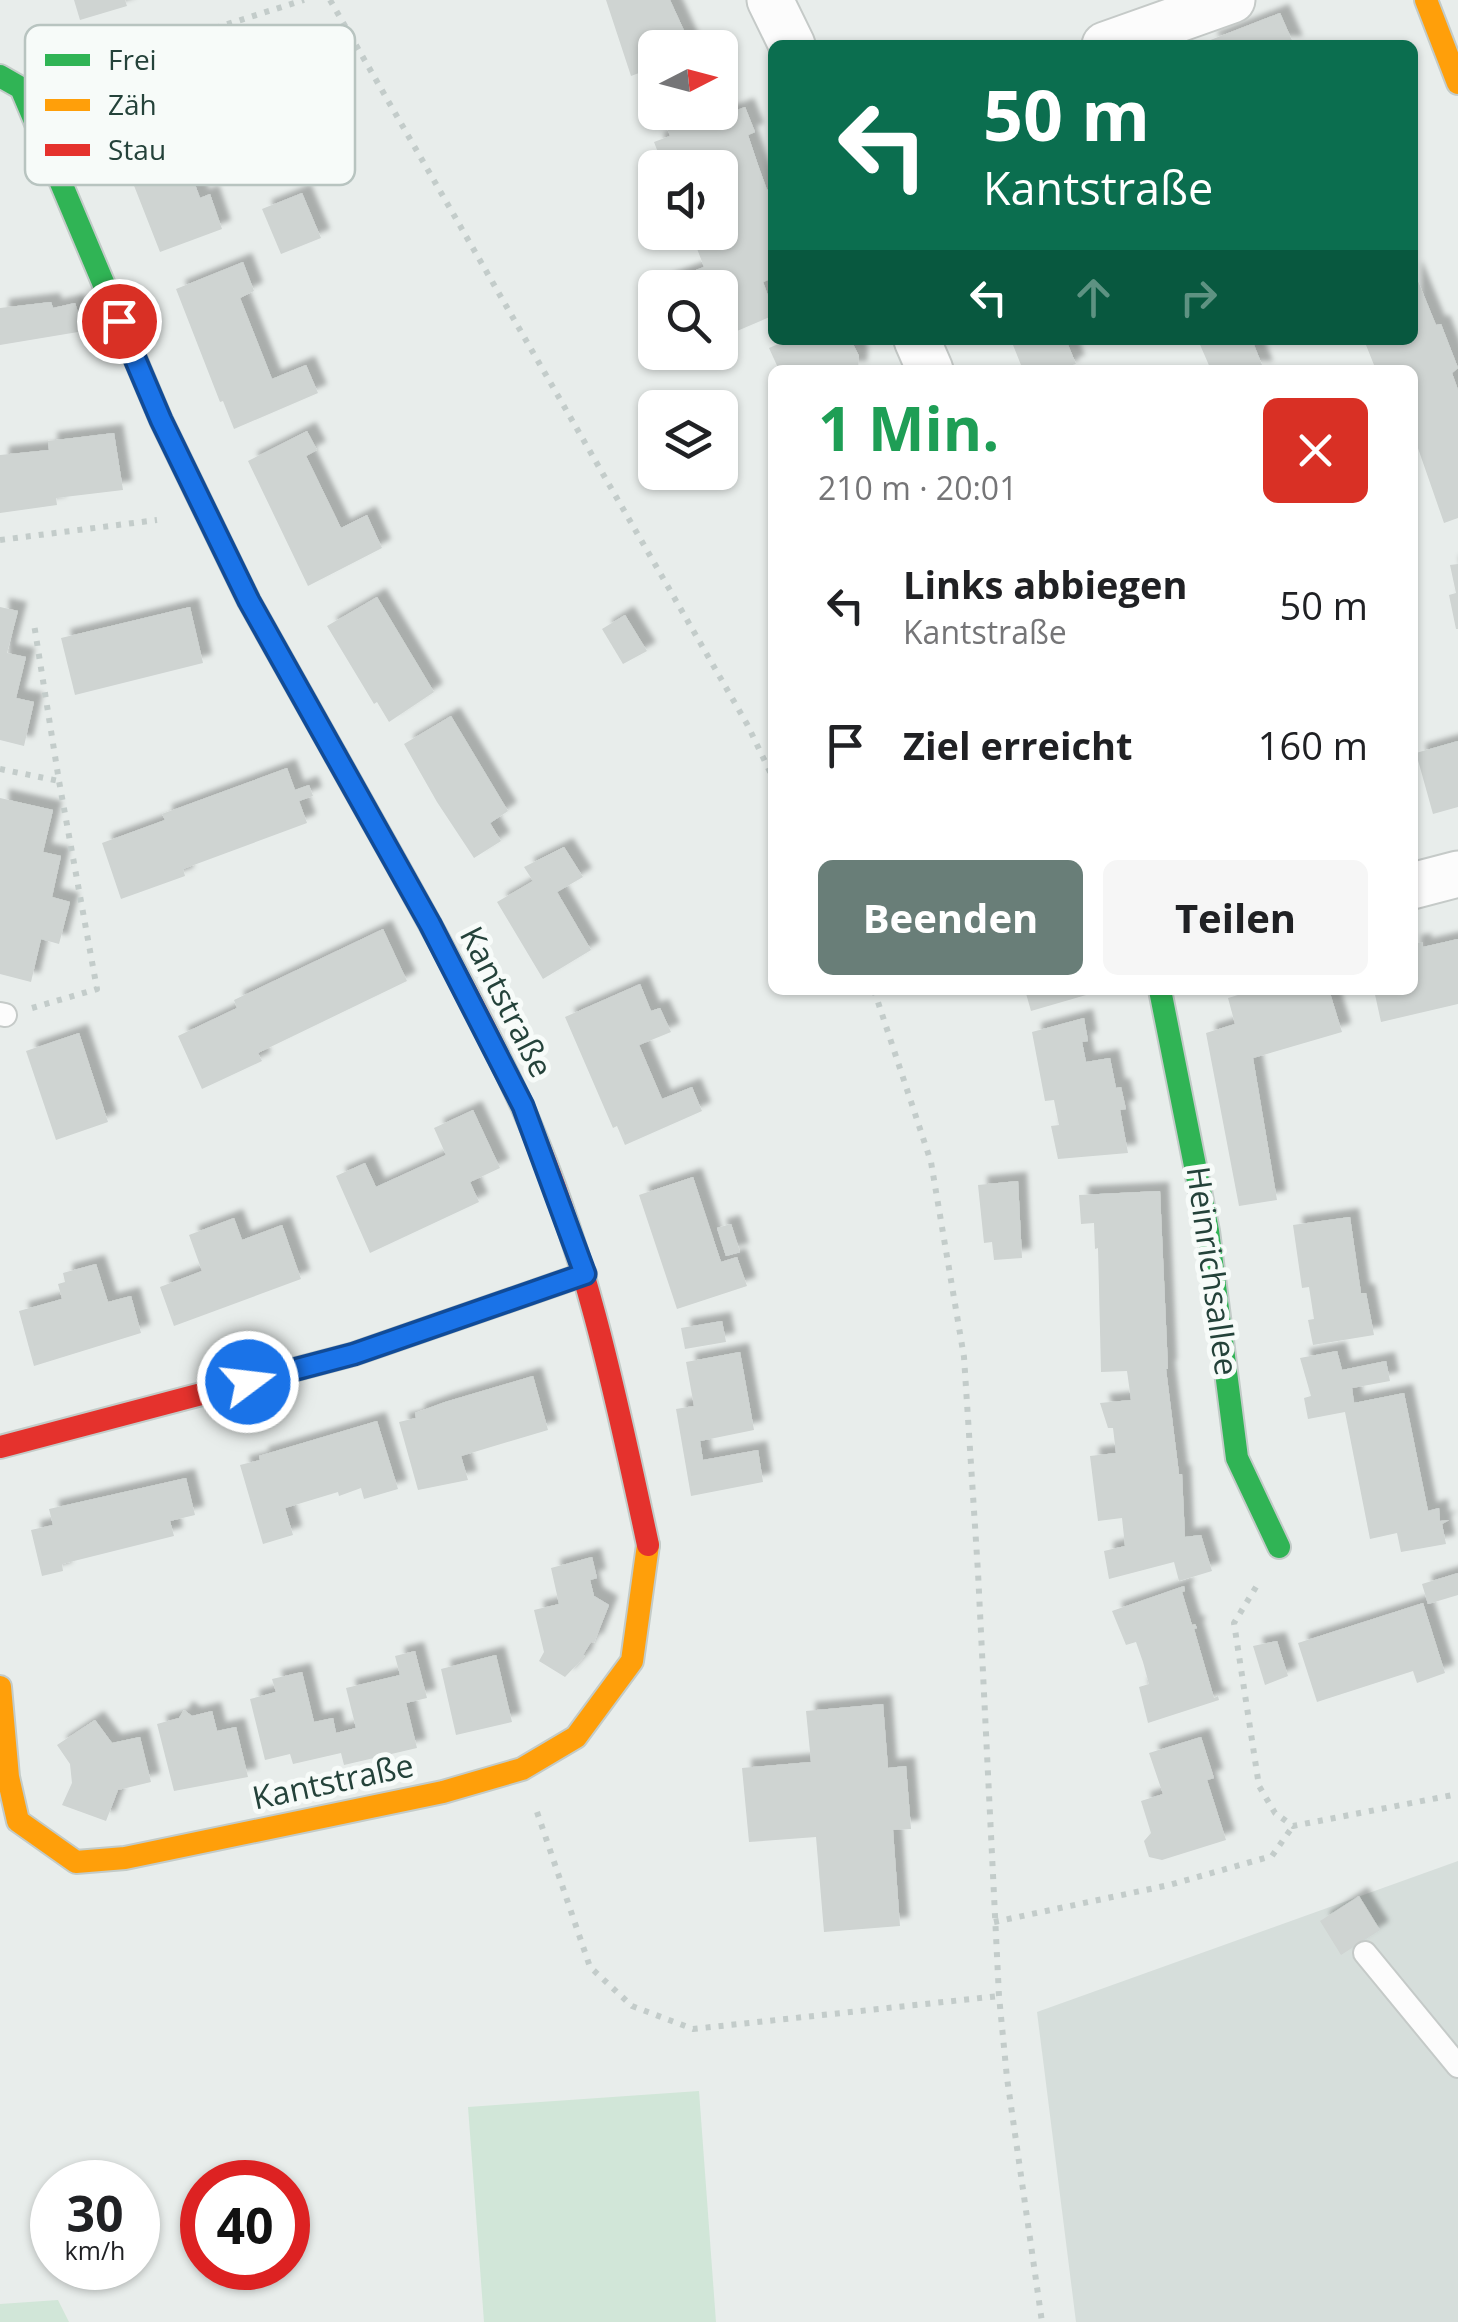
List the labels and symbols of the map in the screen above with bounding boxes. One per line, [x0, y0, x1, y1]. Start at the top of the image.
legend [25, 25, 355, 185]
north arrow [638, 30, 738, 130]
text: Frei [108, 40, 157, 78]
text: Zäh [108, 85, 157, 123]
text: Stau [108, 130, 166, 168]
pin [77, 279, 162, 364]
street label: Kantstraße [451, 919, 564, 1084]
street label: Heinrichsallee [1178, 1164, 1249, 1378]
position arrow [196, 1330, 300, 1434]
street label: Kantstraße [248, 1742, 417, 1819]
speed limit sign: 40 [180, 2160, 310, 2290]

